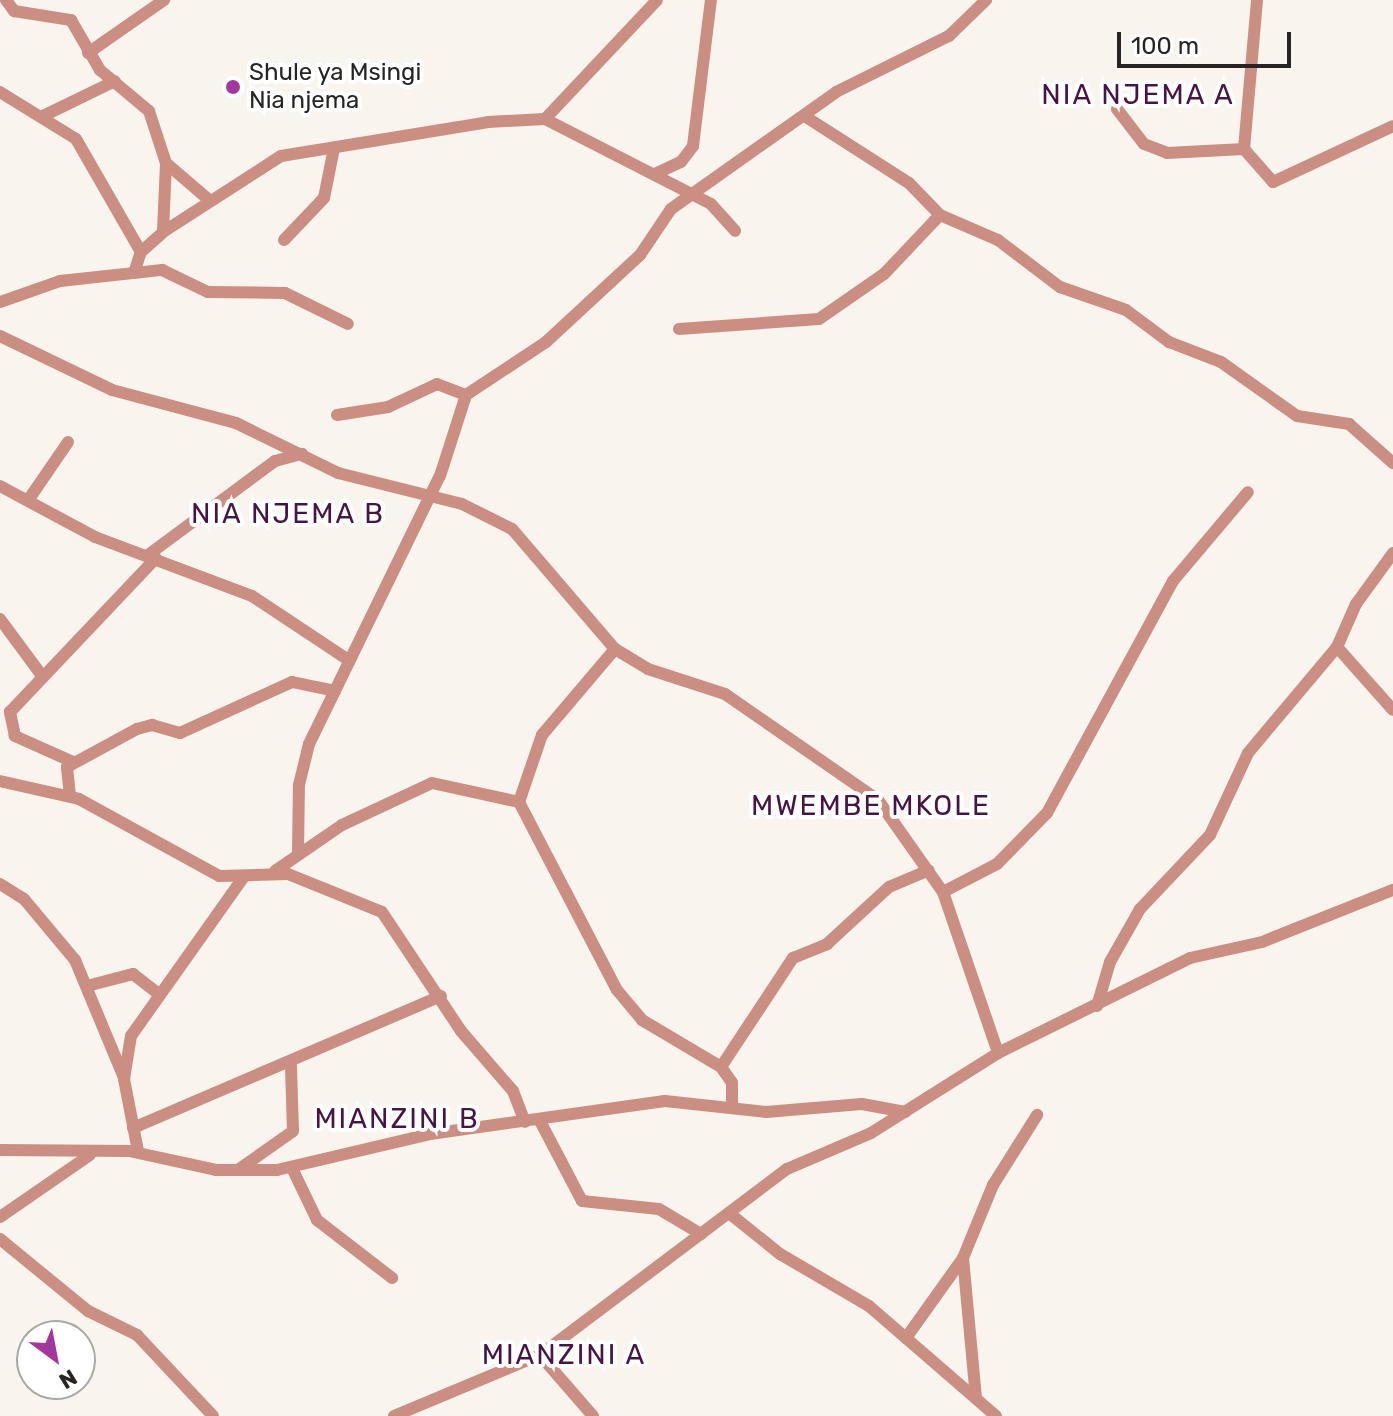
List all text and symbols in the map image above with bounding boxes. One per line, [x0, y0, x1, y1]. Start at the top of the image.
scale bar [1121, 16, 1295, 66]
text: 100 m [1131, 32, 1199, 60]
place label: Shule ya Msingi Nia njema [249, 59, 422, 115]
marker: Shule ya Msingi Nia njema [224, 78, 242, 96]
district label: NIA NJEMA A [1040, 78, 1236, 112]
district label: NIA NJEMA B [190, 497, 386, 531]
district label: MWEMBE MKOLE [751, 789, 991, 823]
district label: MIANZINI B [314, 1102, 480, 1136]
north arrow [16, 1320, 96, 1400]
district label: MIANZINI A [481, 1338, 647, 1372]
text: N [54, 1363, 82, 1395]

